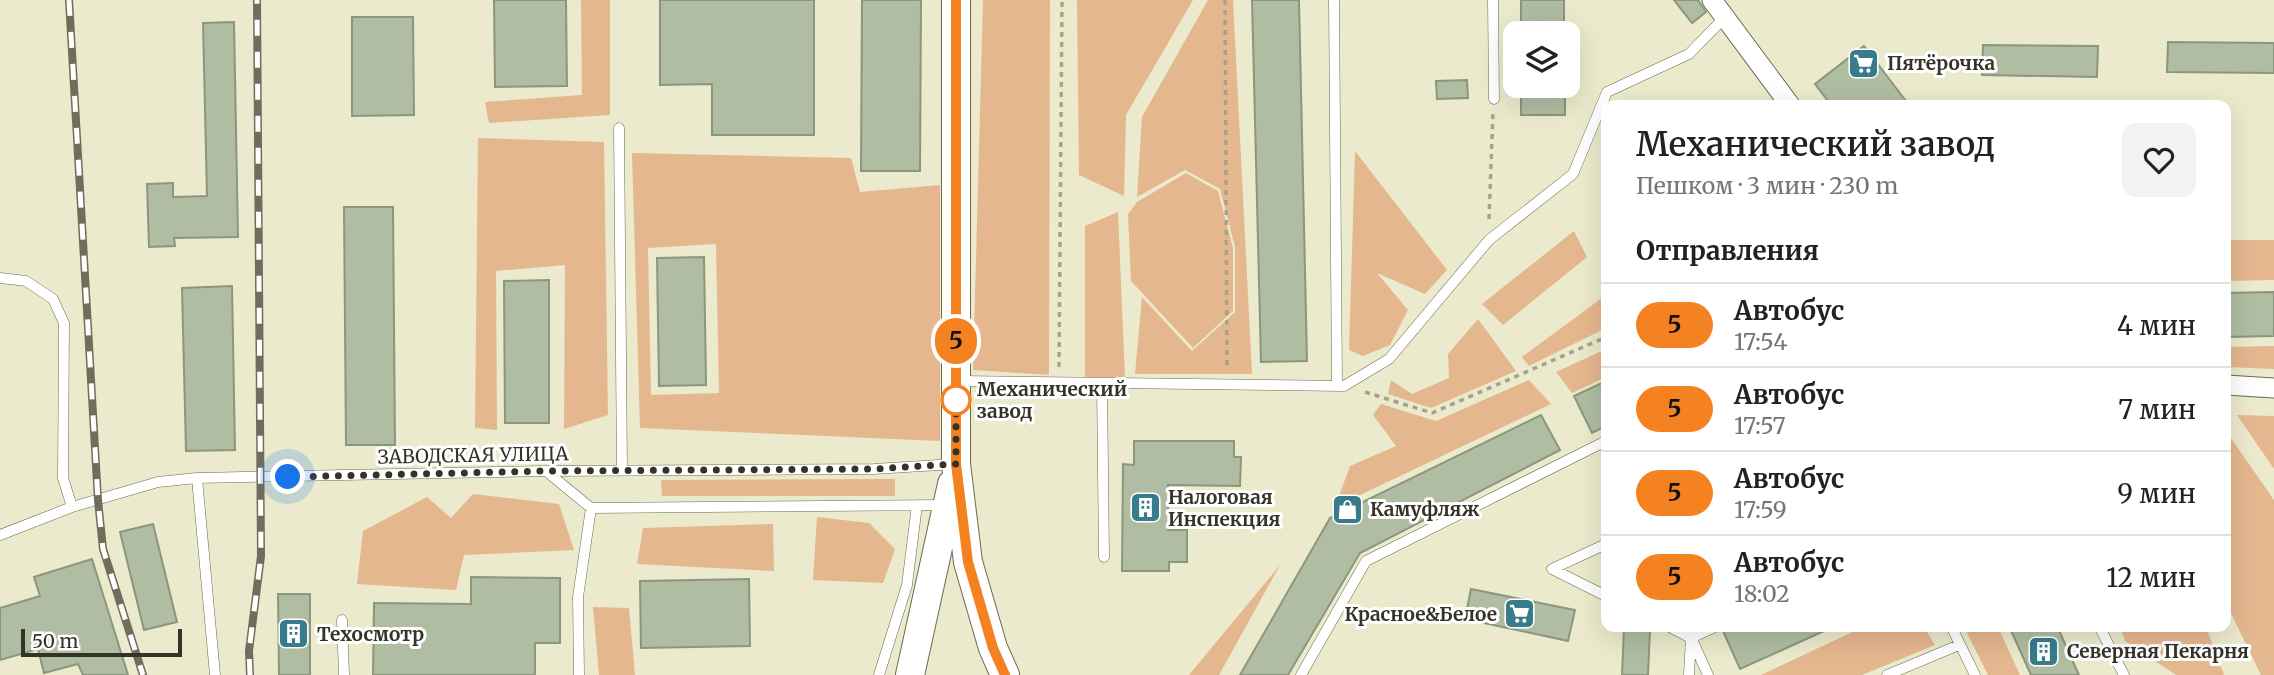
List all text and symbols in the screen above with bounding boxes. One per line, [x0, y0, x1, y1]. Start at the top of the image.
map controls [1503, 21, 1580, 98]
button: layers [1503, 21, 1580, 98]
supermarket icon: Пятёрочка [1847, 46, 1881, 80]
place label: Пятёрочка [1887, 51, 1995, 75]
button: heart [2122, 123, 2196, 197]
text: Механический завод [1636, 124, 1995, 165]
text: Пешком · 3 мин · 230 m [1636, 171, 1898, 200]
text: Отправления [1636, 234, 1819, 267]
text: Автобус [1734, 294, 1844, 327]
text: 5 [1667, 309, 1682, 340]
text: 4 мин [2117, 309, 2196, 342]
line badge: 5 [933, 318, 979, 364]
text: 5 [949, 325, 963, 356]
text: 17:54 [1734, 327, 1787, 356]
place label: Механический завод [977, 377, 1127, 423]
text: Автобус [1734, 378, 1844, 411]
marker: Механический завод [941, 385, 971, 415]
text: 5 [1667, 393, 1682, 424]
text: 7 мин [2118, 393, 2196, 426]
text: 17:57 [1734, 411, 1786, 440]
street label: ЗАВОДСКАЯ УЛИЦА [377, 441, 569, 469]
your location [270, 459, 305, 494]
text: Автобус [1734, 462, 1844, 495]
text: 5 [1667, 477, 1682, 508]
text: 9 мин [2117, 477, 2196, 510]
place label: Налоговая Инспекция [1168, 485, 1281, 531]
building icon: Налоговая Инспекция [1128, 491, 1162, 525]
shop icon: Камуфляж [1330, 492, 1364, 526]
text: 17:59 [1734, 495, 1787, 524]
place label: Камуфляж [1370, 497, 1480, 521]
text: Автобус [1734, 546, 1844, 579]
text: 5 [1667, 561, 1682, 592]
text: 12 мин [2106, 561, 2196, 594]
text: 18:02 [1734, 579, 1790, 608]
supermarket icon: Красное&Белое [1503, 597, 1537, 631]
place label: Красное&Белое [1344, 602, 1497, 626]
building icon: Техосмотр [277, 617, 311, 651]
place label: Техосмотр [317, 622, 424, 646]
scale bar [21, 626, 182, 658]
text: 50 m [32, 629, 78, 653]
building icon: Северная Пекарня [2027, 634, 2061, 668]
place label: Северная Пекарня [2067, 639, 2249, 663]

